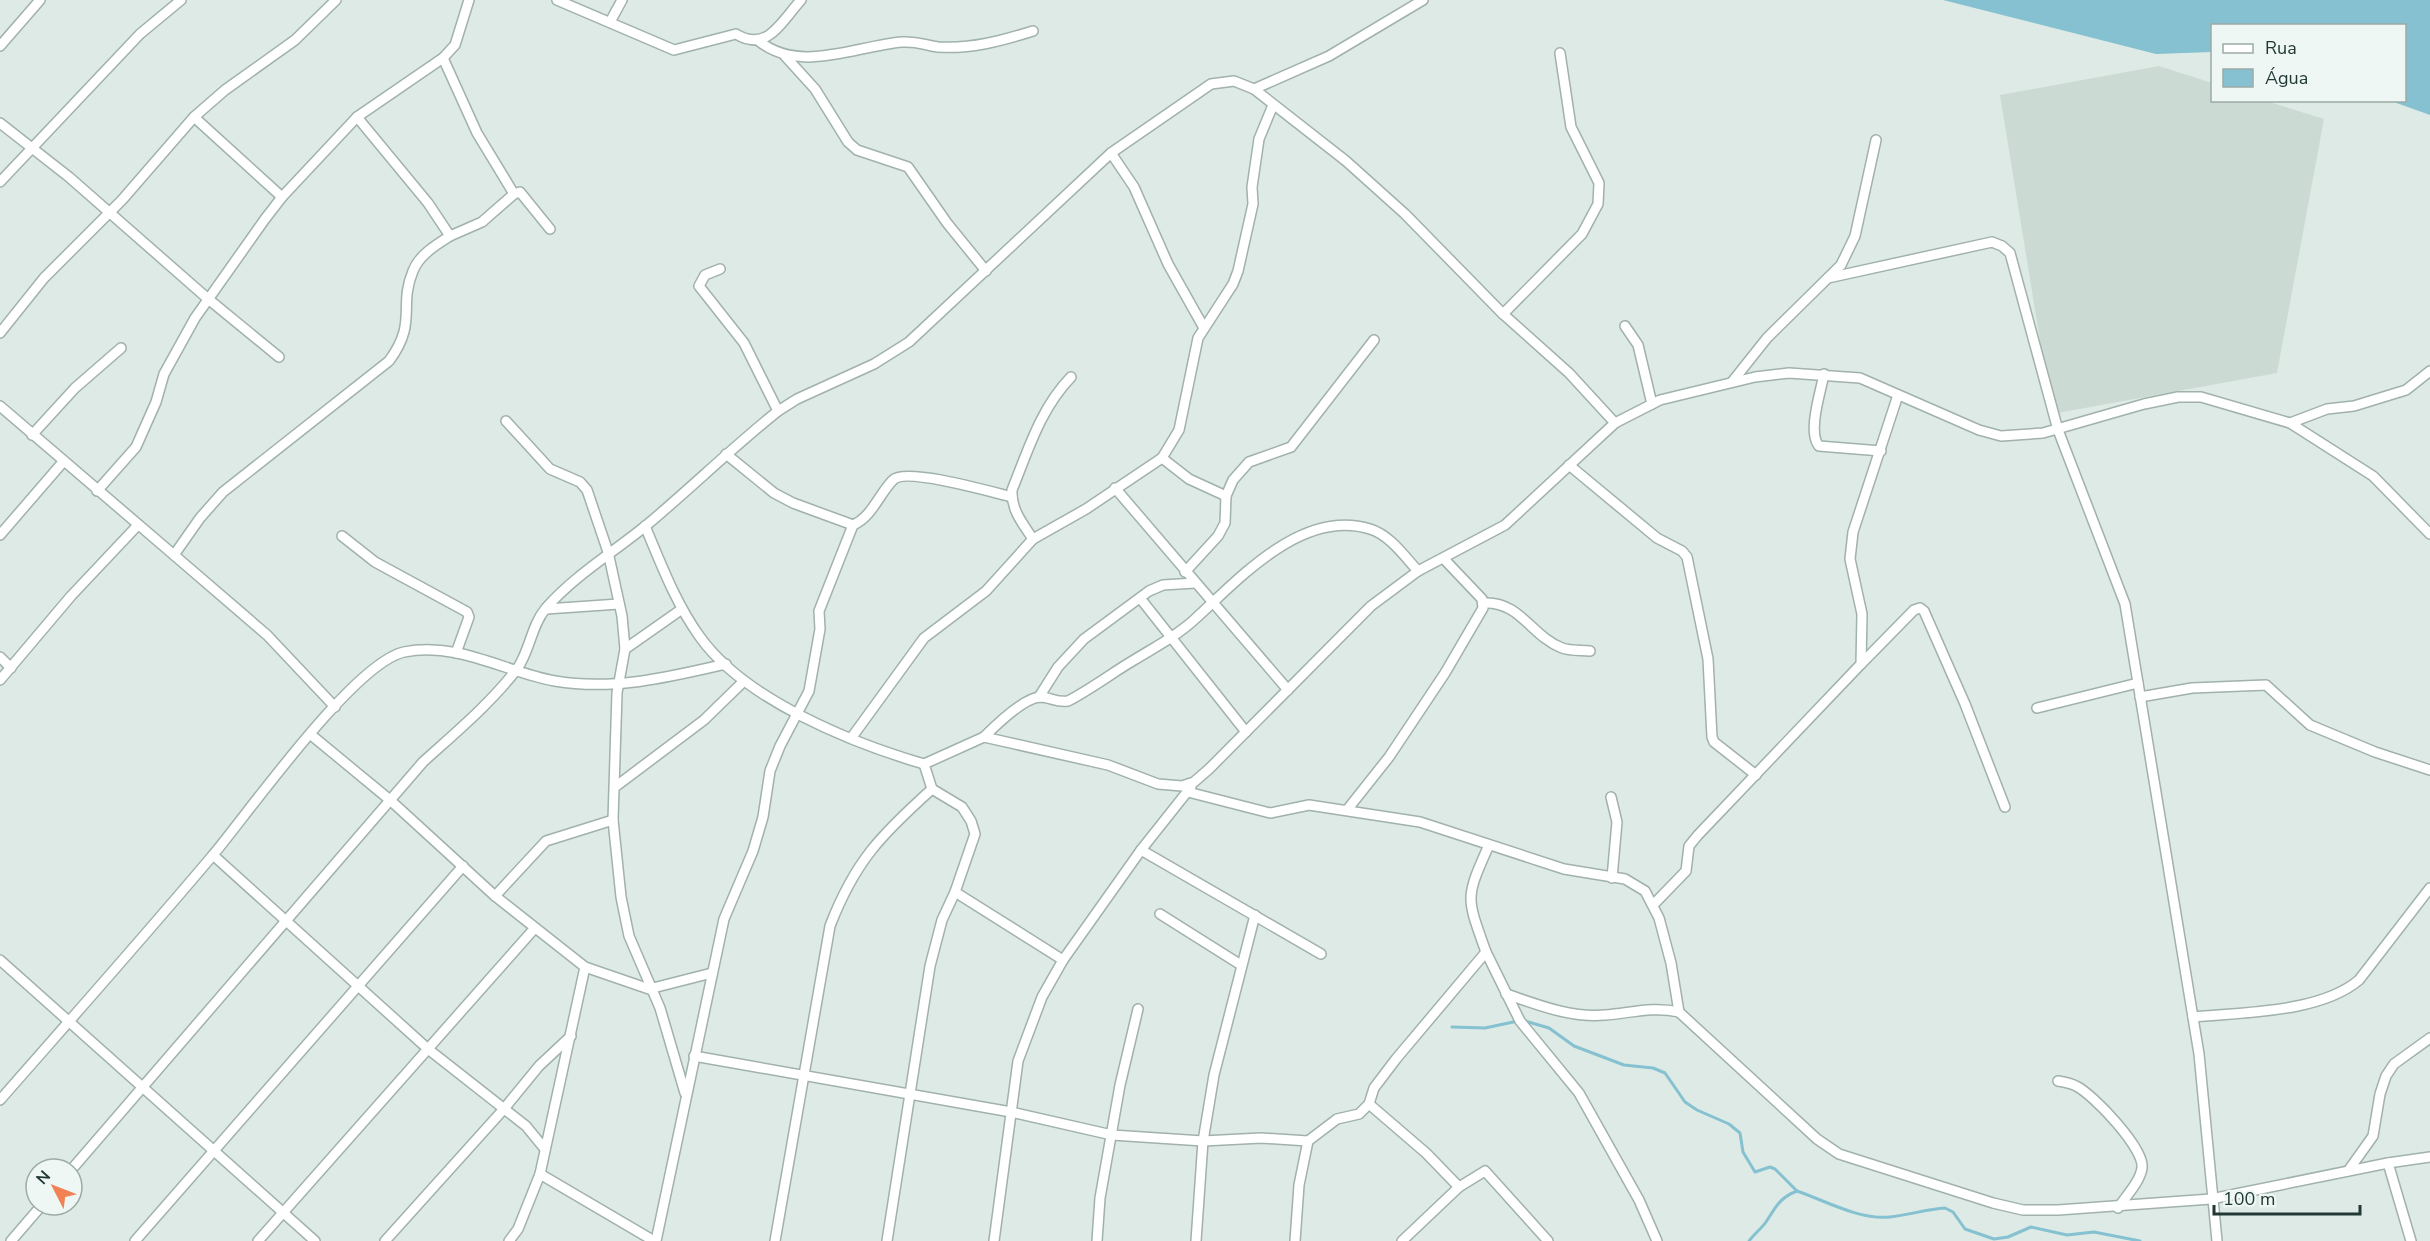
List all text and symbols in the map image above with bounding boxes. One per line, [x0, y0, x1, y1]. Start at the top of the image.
legend [2211, 24, 2406, 102]
text: Rua [2265, 36, 2297, 60]
text: Água [2265, 66, 2308, 90]
north arrow [24, 1157, 84, 1217]
text: N [31, 1166, 56, 1189]
scale bar [2214, 1178, 2360, 1216]
text: 100 m [2223, 1187, 2275, 1211]

